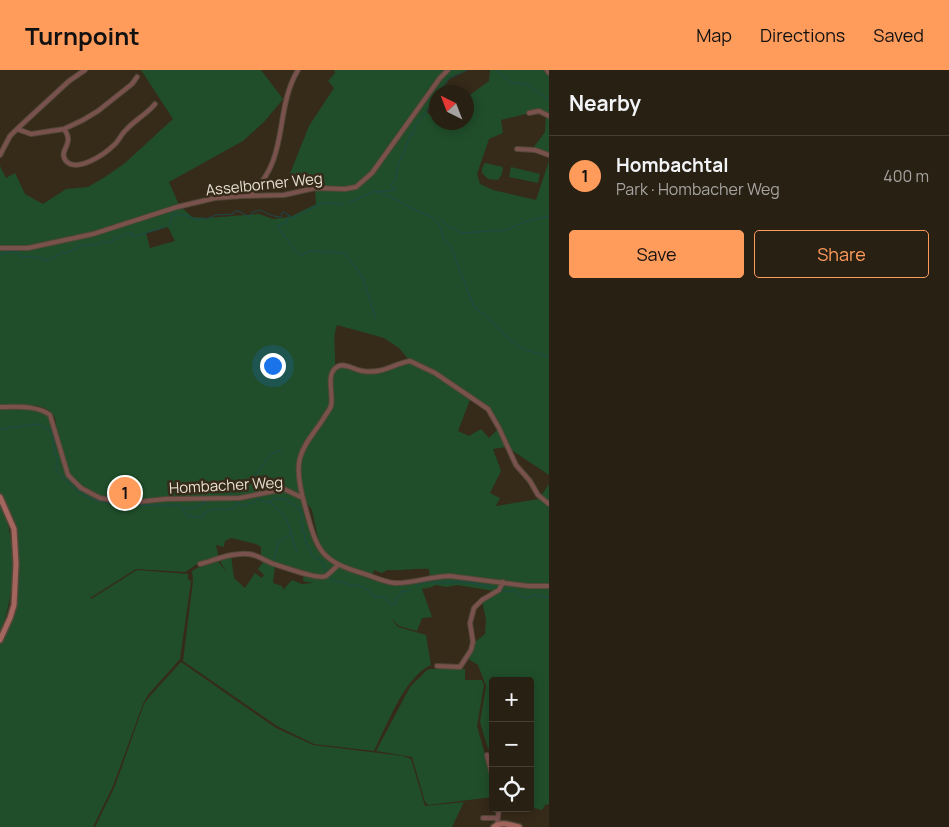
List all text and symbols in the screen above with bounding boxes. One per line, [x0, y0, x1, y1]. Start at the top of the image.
text: Turnpoint [25, 19, 140, 52]
text: Map [696, 23, 732, 47]
text: Directions [760, 23, 845, 47]
text: Saved [873, 23, 924, 47]
north arrow [429, 85, 474, 130]
text: Nearby [569, 89, 641, 117]
text: Hombachtal [616, 152, 729, 178]
text: 1 [581, 165, 589, 187]
text: 400 m [883, 165, 929, 187]
street label: Asselborner Weg [204, 167, 324, 201]
text: Park · Hombacher Weg [616, 178, 780, 200]
button: Save [569, 230, 744, 278]
button: Share [754, 230, 929, 278]
your location [260, 353, 286, 379]
street label: Hombacher Weg [168, 472, 284, 498]
pin: 1 [109, 474, 141, 512]
map controls [489, 677, 534, 812]
button: + [489, 677, 534, 722]
button: − [489, 722, 534, 767]
button: locate [489, 767, 534, 812]

